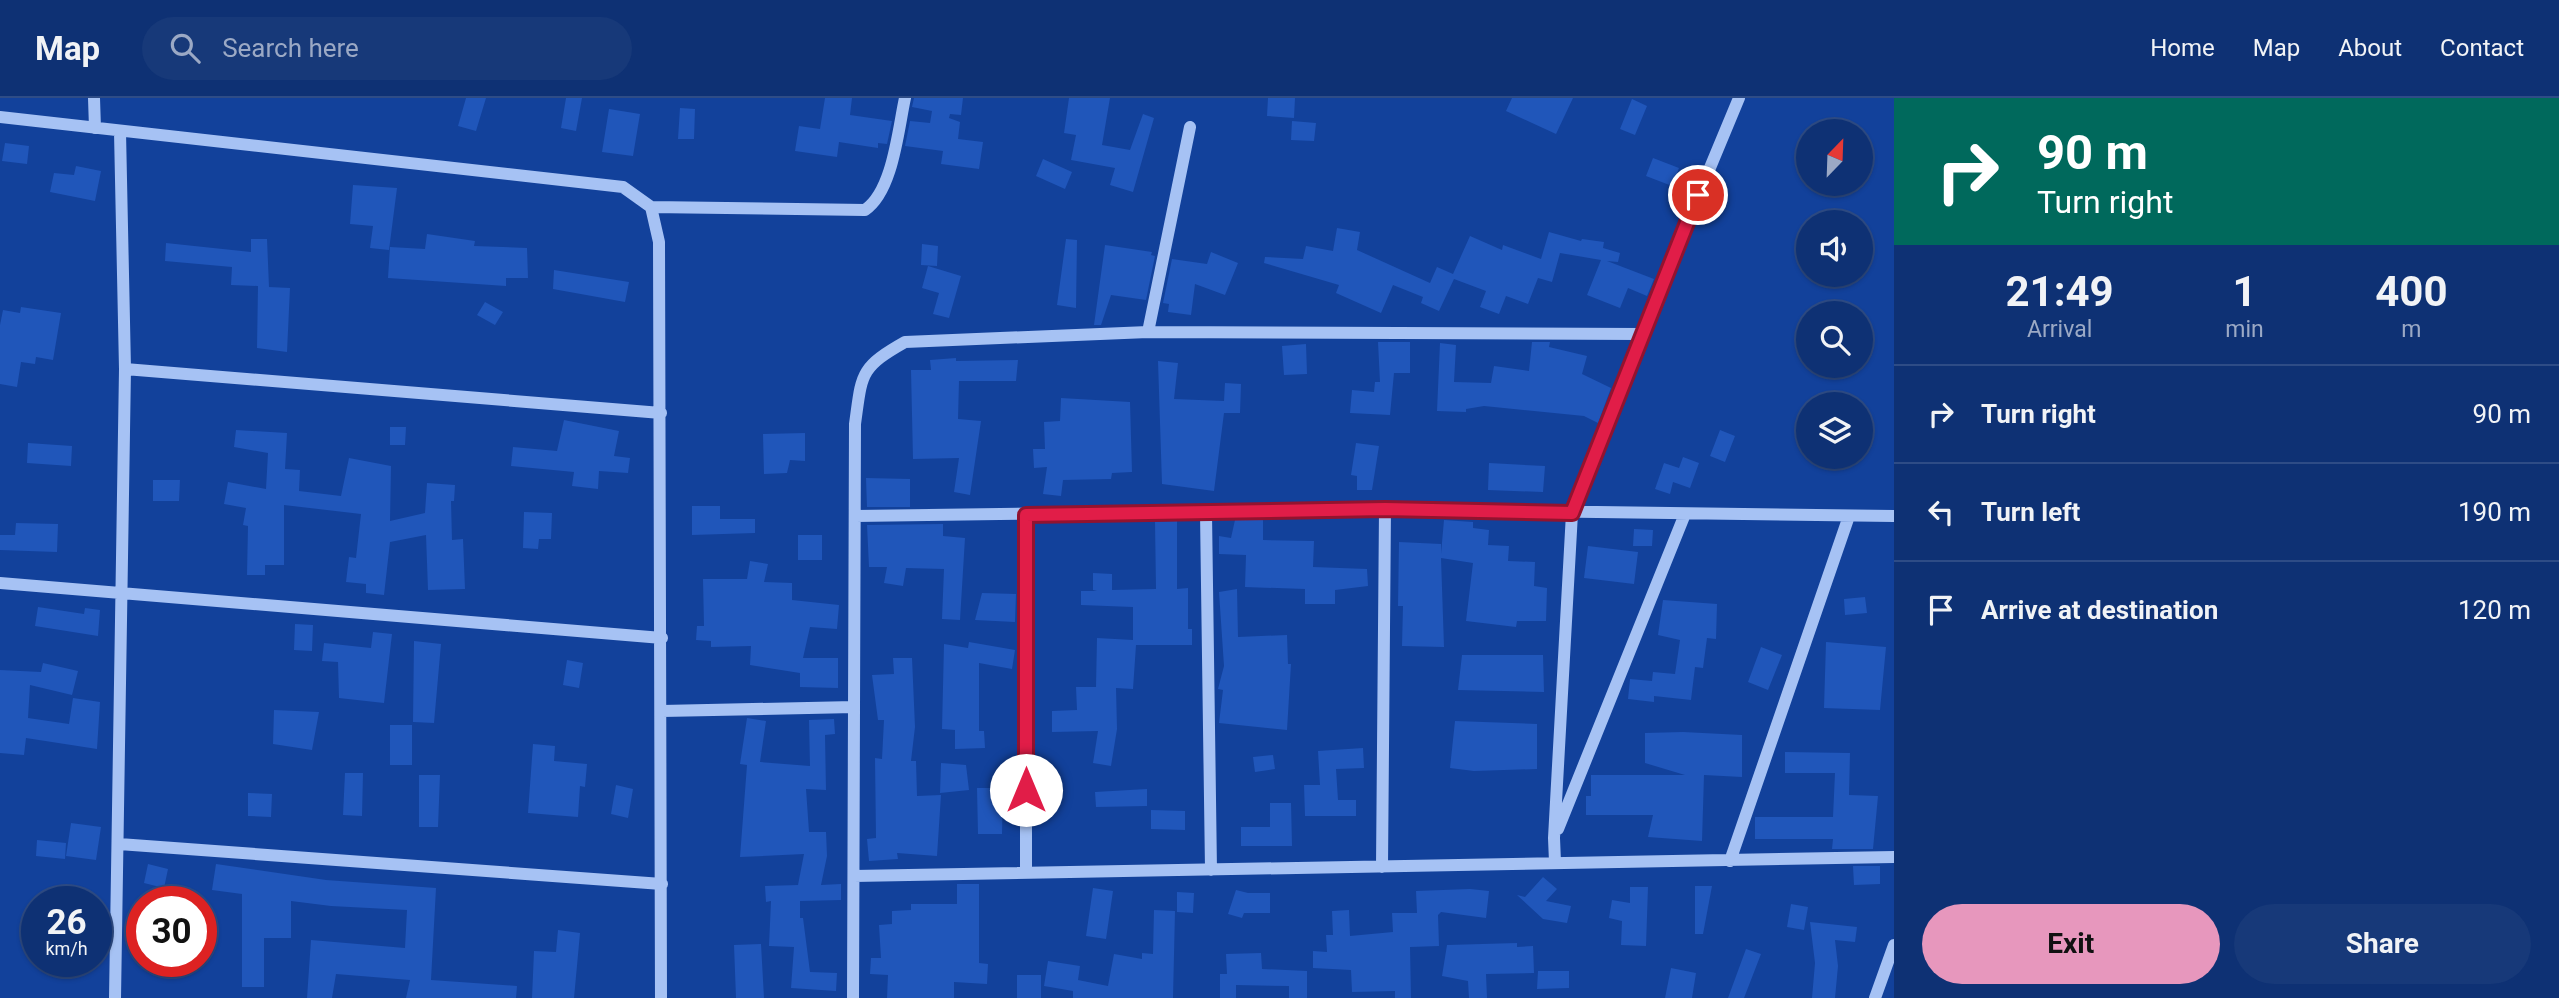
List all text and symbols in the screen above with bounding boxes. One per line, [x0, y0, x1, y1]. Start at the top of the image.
search box [142, 17, 632, 80]
text: Map [35, 29, 100, 68]
icon: search [166, 29, 204, 67]
text: Search here [222, 33, 359, 63]
text: Home [2150, 34, 2215, 62]
text: Map [2253, 34, 2300, 62]
text: About [2338, 34, 2402, 62]
text: Contact [2440, 34, 2524, 62]
north arrow [1796, 119, 1872, 196]
map controls [1796, 119, 1873, 469]
text: 90 m [2037, 124, 2148, 181]
icon: right [1922, 126, 2013, 217]
pin [1668, 165, 1728, 225]
icon: arrive [1679, 176, 1717, 214]
text: Turn right [2037, 183, 2173, 221]
button: sound [1796, 210, 1873, 287]
text: 21:49 [2006, 267, 2114, 316]
text: 1 [2232, 267, 2257, 316]
text: 400 [2375, 267, 2448, 316]
button: search [1796, 301, 1873, 378]
text: Arrival [2027, 316, 2092, 343]
text: min [2225, 316, 2264, 343]
text: m [2401, 316, 2421, 343]
button: layers [1796, 392, 1873, 469]
icon: right [1922, 395, 1960, 433]
text: Turn right [1981, 399, 2096, 429]
text: 90 m [2473, 399, 2531, 429]
icon: left [1922, 493, 1960, 531]
text: Turn left [1981, 497, 2080, 527]
text: 190 m [2458, 497, 2531, 527]
icon: arrive [1922, 591, 1960, 629]
text: Arrive at destination [1981, 595, 2218, 625]
text: 120 m [2458, 595, 2531, 625]
position arrow [989, 753, 1063, 827]
speed limit sign: 30 [126, 886, 217, 977]
text: 26 [46, 902, 87, 943]
button: Exit [1922, 904, 2220, 984]
button: Share [2234, 904, 2531, 984]
text: km/h [45, 938, 88, 959]

